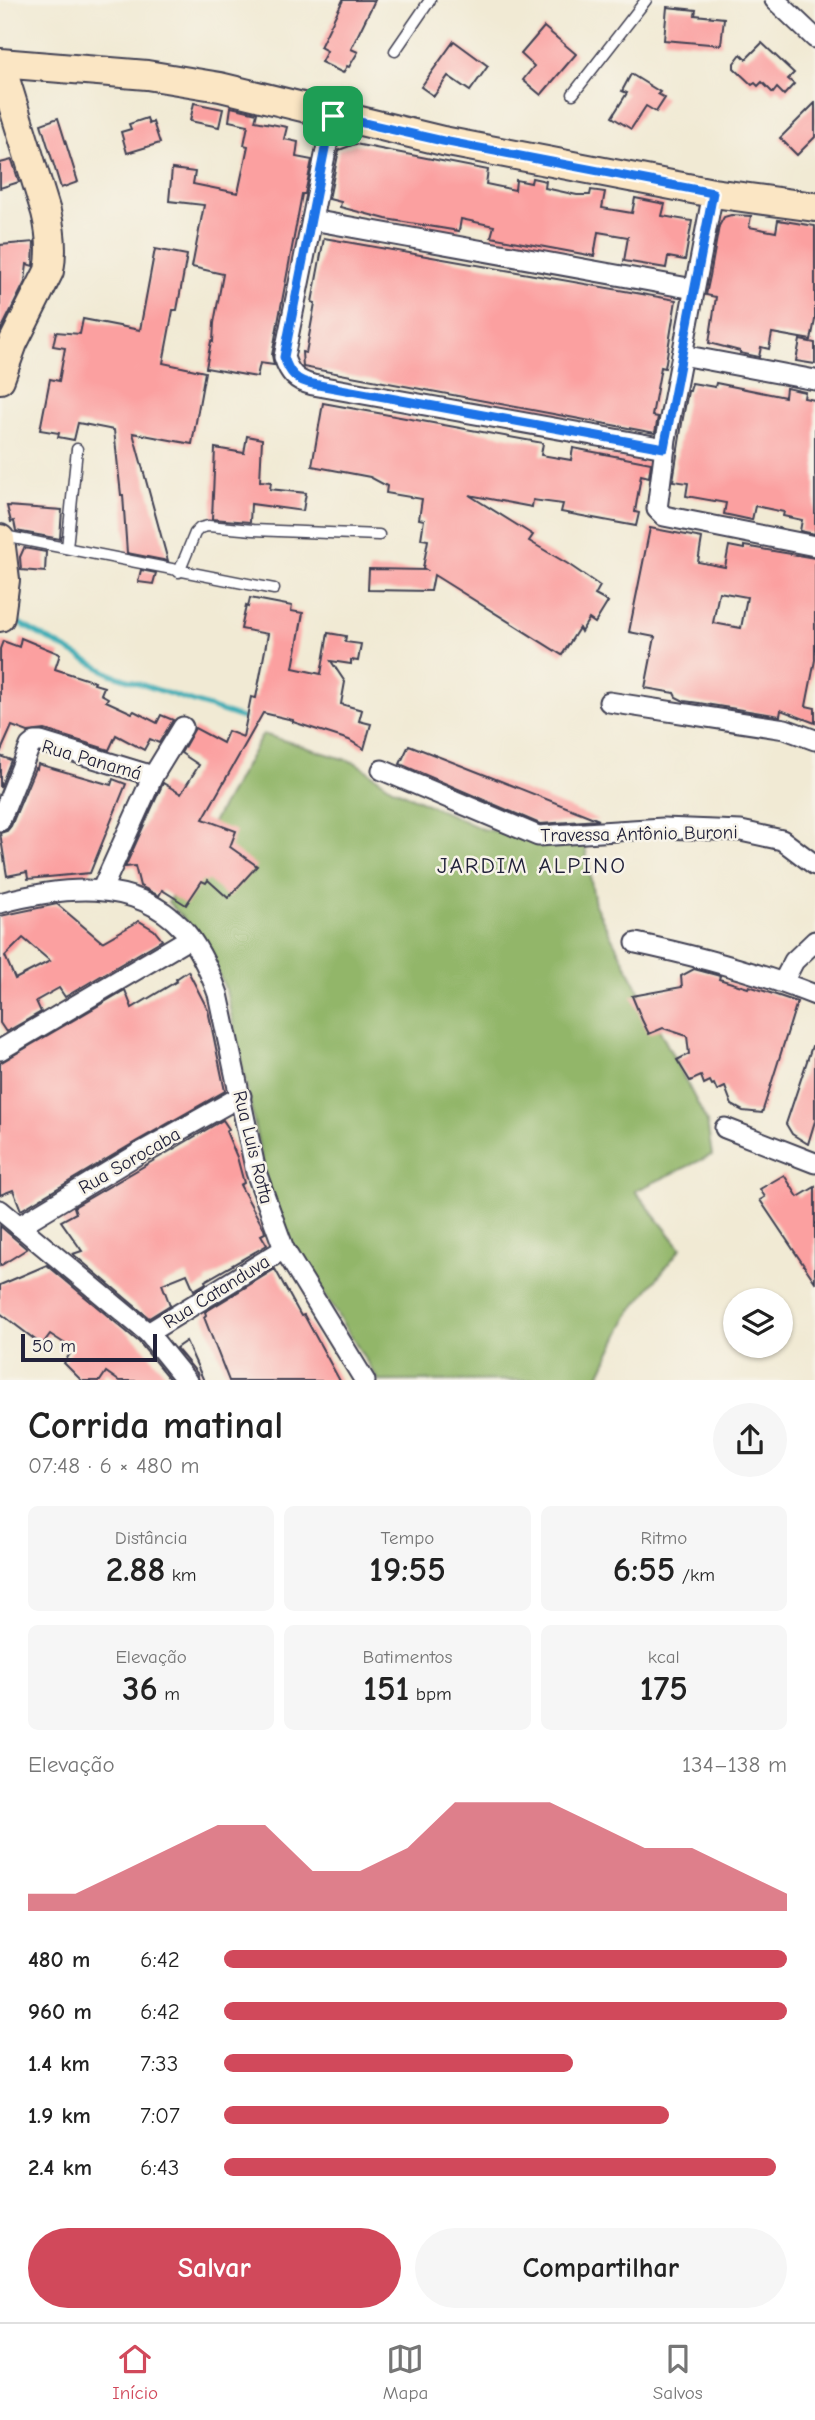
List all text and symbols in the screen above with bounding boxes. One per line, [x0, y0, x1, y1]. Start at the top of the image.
pin [303, 86, 363, 146]
icon: arrive [314, 97, 352, 135]
street label: Rua Panamá [39, 735, 144, 785]
street label: Travessa Antônio Buroni [540, 821, 738, 847]
district label: JARDIM ALPINO [437, 852, 627, 879]
street label: Rua Luis Rotta [228, 1088, 278, 1206]
street label: Rua Sorocaba [75, 1123, 184, 1199]
street label: Rua Catanduva [159, 1250, 274, 1333]
map controls [723, 1288, 793, 1358]
button: layers [723, 1288, 793, 1358]
scale bar [21, 1332, 158, 1363]
text: 50 m [32, 1335, 76, 1357]
button: share [713, 1403, 787, 1477]
text: Corrida matinal [28, 1404, 283, 1448]
text: 07:48 · 6 × 480 m [28, 1452, 200, 1479]
text: Distância [115, 1527, 187, 1549]
text: Tempo [381, 1527, 434, 1549]
text: Ritmo [640, 1527, 687, 1549]
text: 2.88 [106, 1549, 165, 1590]
text: 19:55 [369, 1549, 446, 1590]
text: 6:55 [613, 1549, 675, 1590]
text: km [165, 1564, 197, 1586]
text: /km [675, 1564, 715, 1586]
text: Elevação [115, 1646, 187, 1668]
text: Batimentos [363, 1646, 452, 1668]
text: kcal [648, 1646, 680, 1668]
text: 36 [122, 1668, 158, 1709]
text: 151 [363, 1668, 409, 1709]
text: 175 [640, 1668, 688, 1709]
text: m [158, 1683, 180, 1705]
text: bpm [409, 1683, 452, 1705]
text: Elevação [28, 1751, 115, 1778]
text: 134–138 m [682, 1751, 787, 1778]
text: 480 m [28, 1946, 90, 1973]
text: 6:42 [140, 1946, 180, 1973]
text: 960 m [28, 1998, 92, 2025]
text: 6:42 [140, 1998, 180, 2025]
text: 1.4 km [28, 2050, 90, 2077]
text: 7:33 [140, 2050, 178, 2077]
text: 1.9 km [28, 2102, 91, 2129]
text: 7:07 [140, 2102, 180, 2129]
text: 2.4 km [28, 2154, 92, 2181]
text: 6:43 [140, 2154, 179, 2181]
button: Salvar [28, 2228, 401, 2308]
button: Compartilhar [415, 2228, 787, 2308]
tab: Início [112, 2340, 158, 2404]
tab: Mapa [383, 2340, 428, 2404]
tab: Salvos [653, 2340, 703, 2404]

